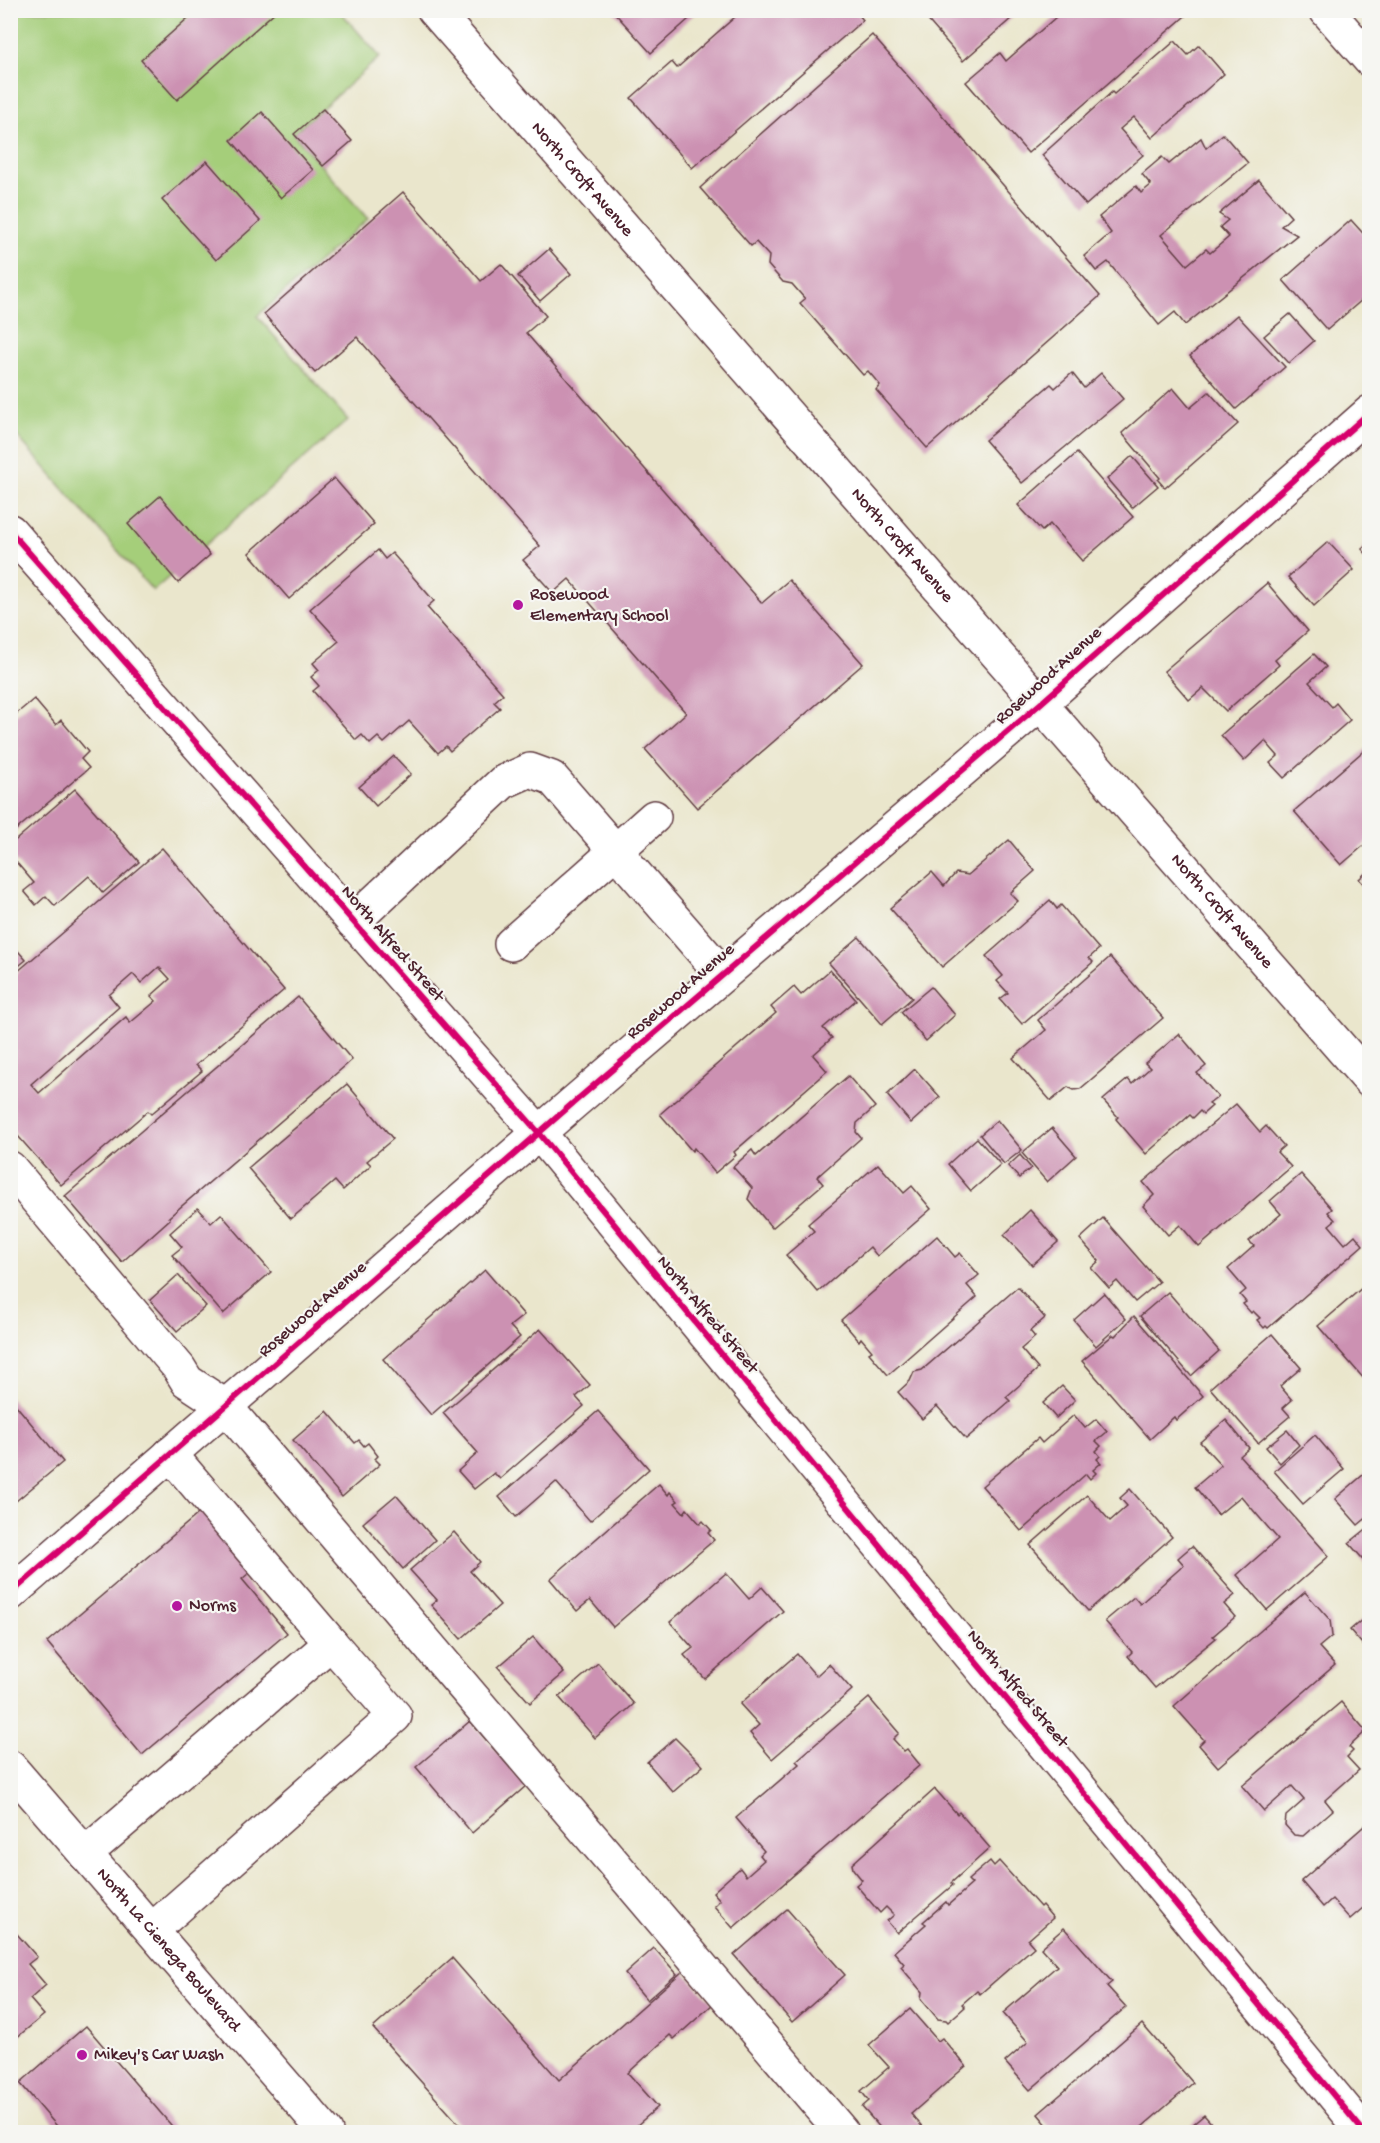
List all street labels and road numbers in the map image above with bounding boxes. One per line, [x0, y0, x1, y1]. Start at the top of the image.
street label: North Croft Avenue [526, 118, 638, 242]
street label: North Croft Avenue [846, 484, 958, 608]
street label: Rosewood Avenue [991, 622, 1107, 729]
street label: North Croft Avenue [1166, 850, 1278, 974]
street label: North Alfred Street [336, 882, 449, 1008]
street label: Rosewood Avenue [623, 939, 740, 1045]
street label: North Alfred Street [652, 1252, 763, 1379]
street label: Rosewood Avenue [255, 1257, 372, 1363]
street label: North Alfred Street [962, 1626, 1073, 1753]
street label: North La Cienega Boulevard [92, 1864, 246, 2037]

